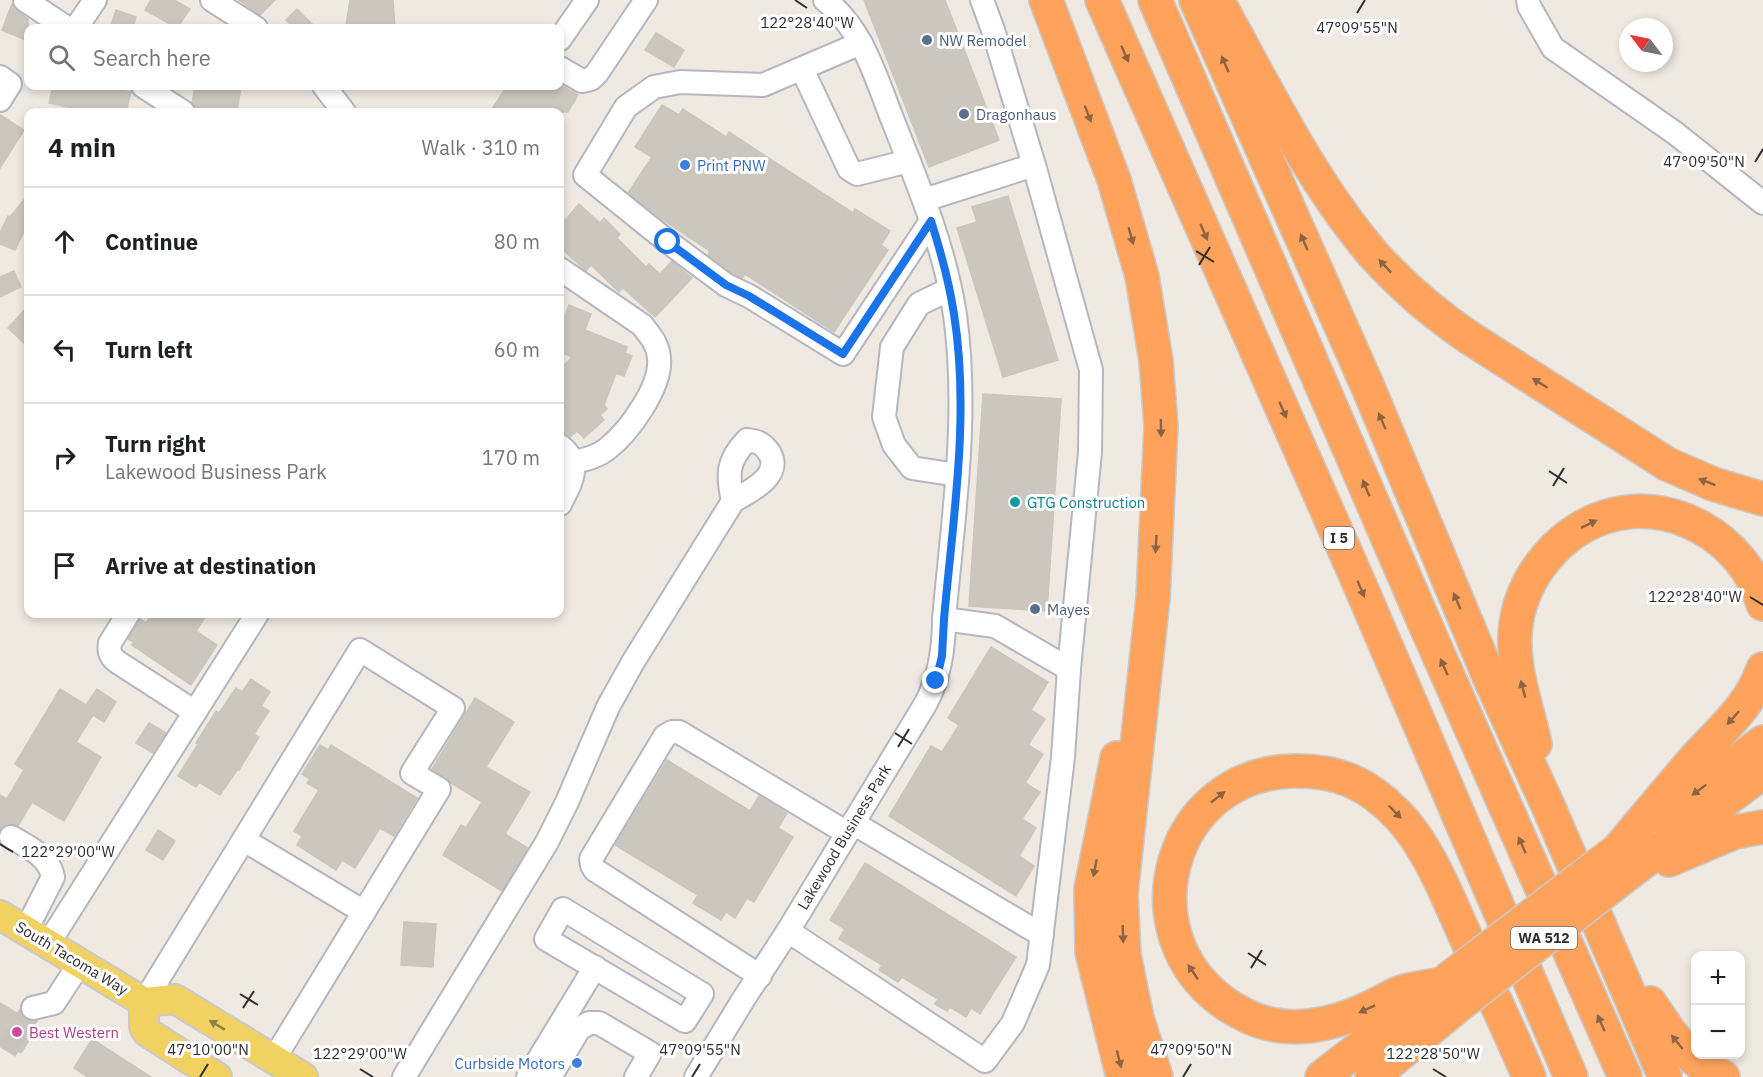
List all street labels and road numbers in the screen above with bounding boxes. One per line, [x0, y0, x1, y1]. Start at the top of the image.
road number: I 5 [1324, 527, 1354, 549]
street label: Lakewood Business Park [793, 761, 895, 913]
street label: South Tacoma Way [12, 917, 132, 999]
road number: WA 512 [1511, 927, 1577, 949]

